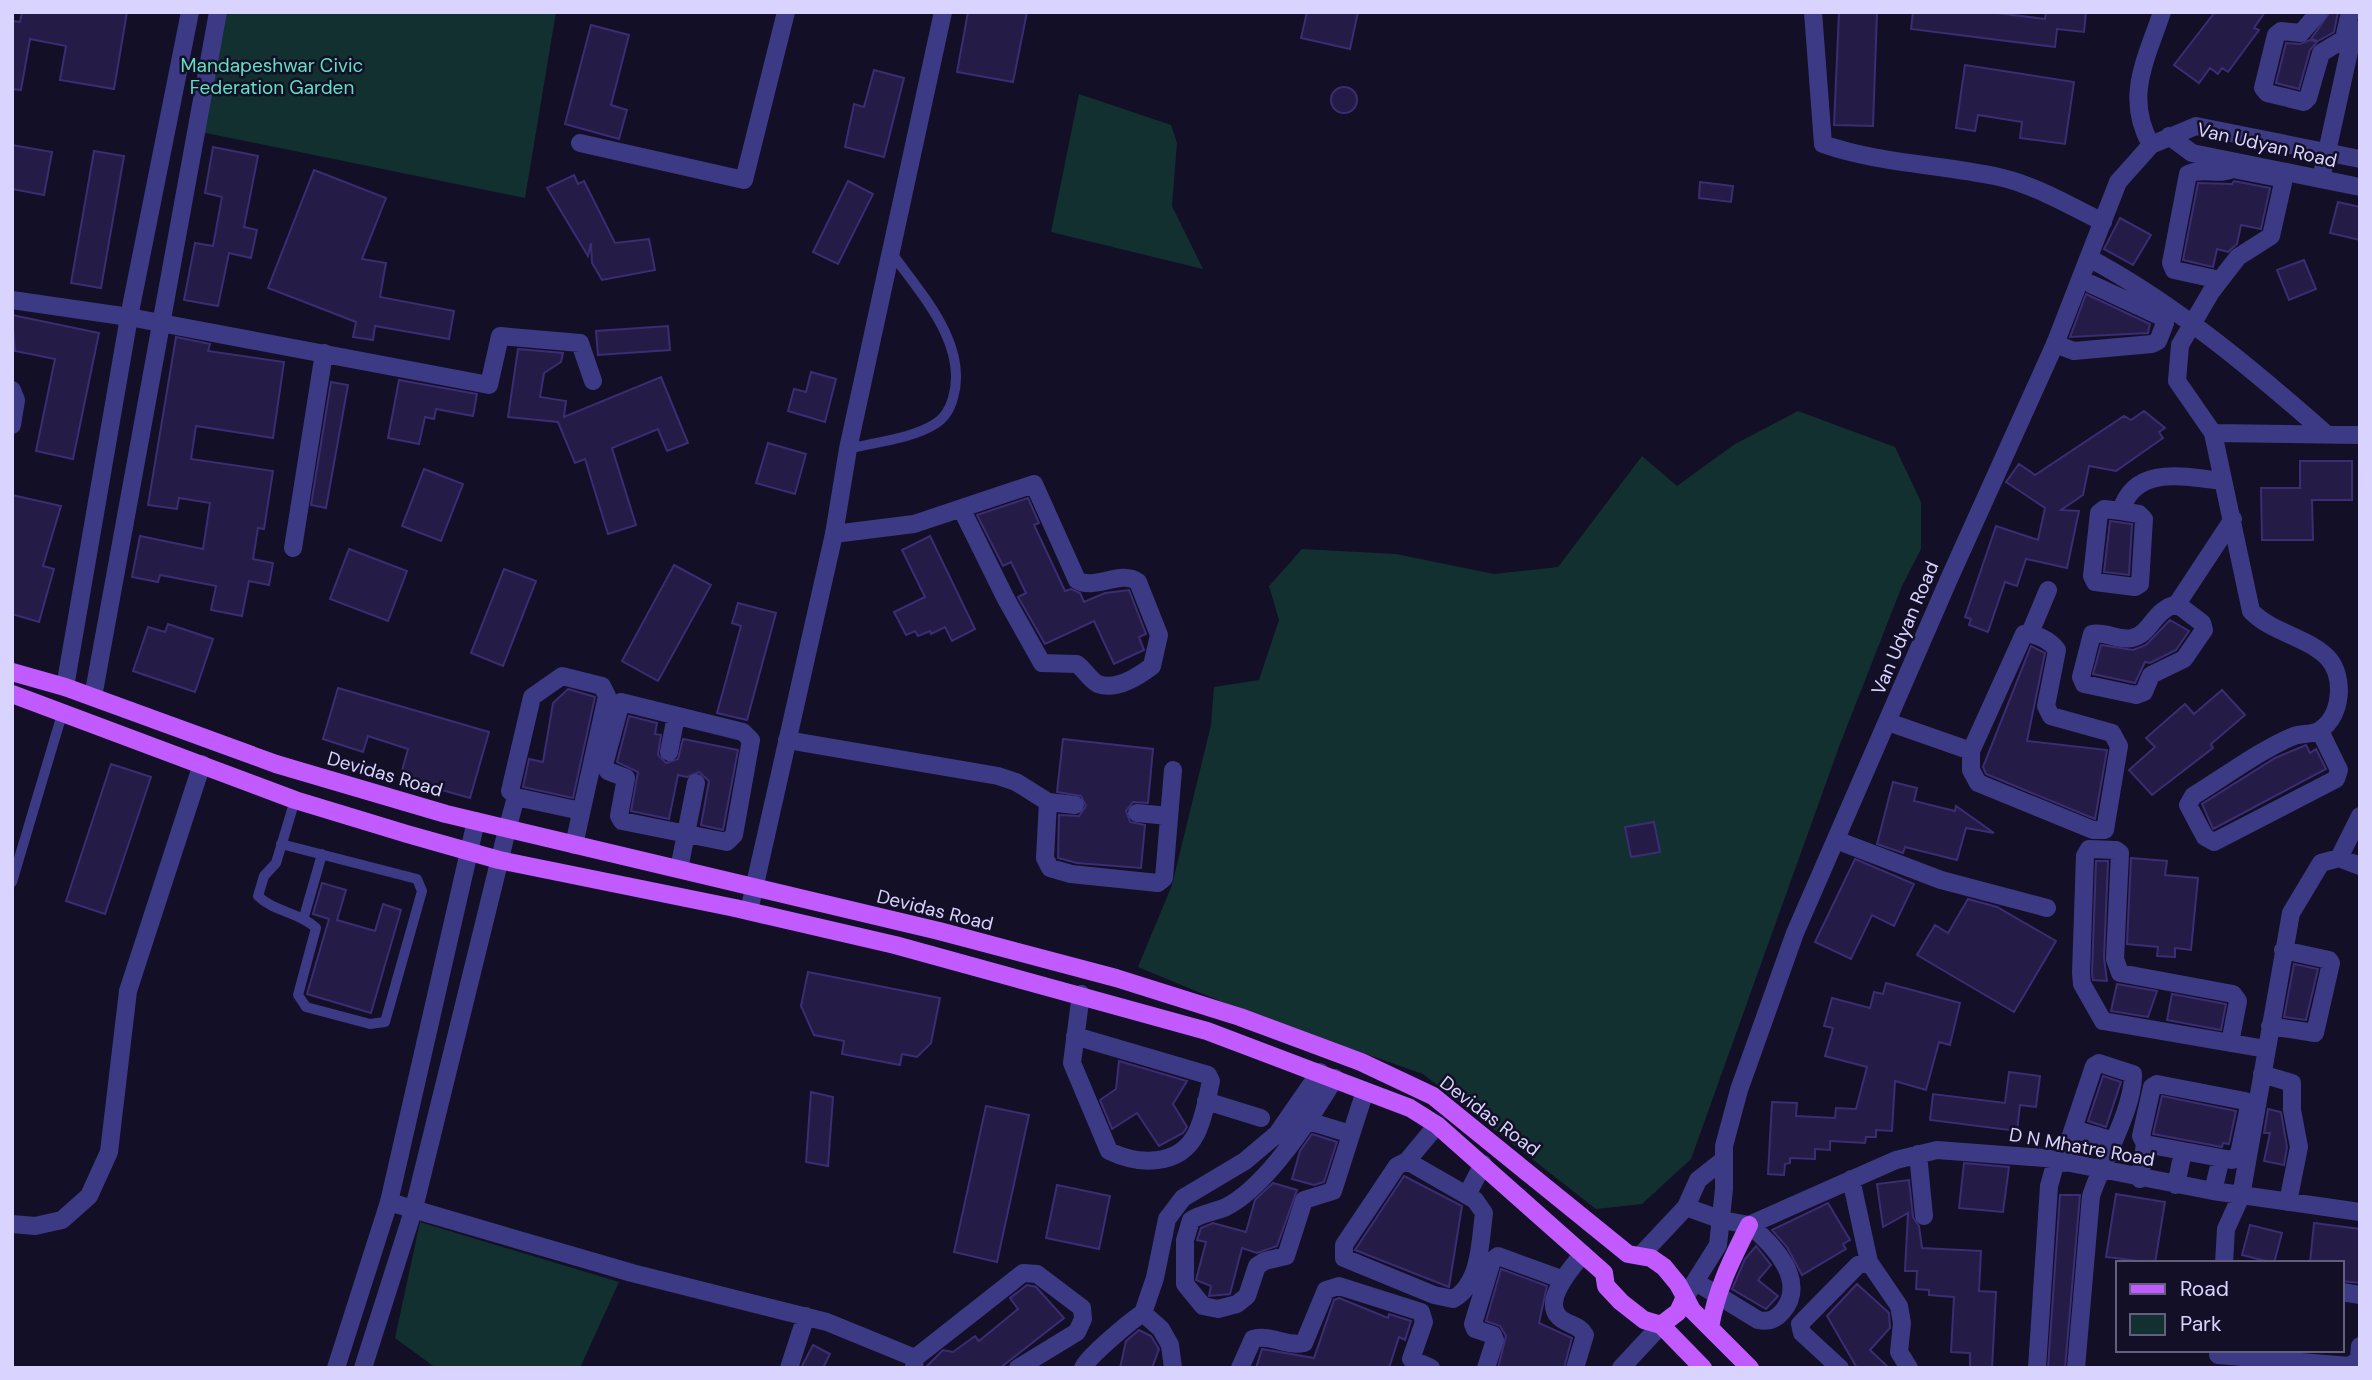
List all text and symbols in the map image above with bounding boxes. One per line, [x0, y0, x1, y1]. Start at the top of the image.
park label: Mandapeshwar Civic Federation Garden [181, 53, 363, 100]
street label: Van Udyan Road [2195, 117, 2339, 173]
street label: Van Udyan Road [1866, 557, 1944, 699]
street label: Devidas Road [324, 746, 446, 802]
street label: Devidas Road [874, 883, 996, 937]
street label: Devidas Road [1435, 1070, 1545, 1162]
street label: D N Mhatre Road [2007, 1122, 2157, 1172]
legend [2116, 1261, 2344, 1352]
text: Road [2180, 1275, 2229, 1303]
text: Park [2180, 1310, 2222, 1338]

